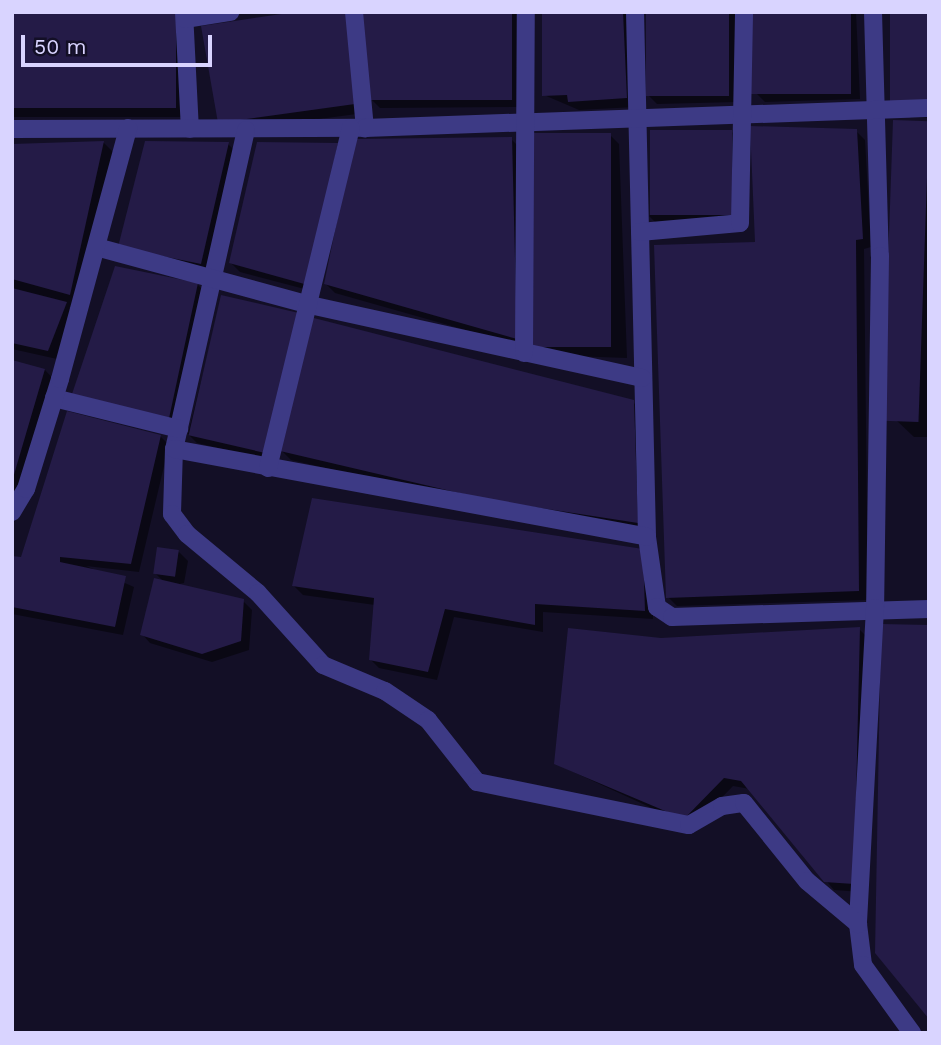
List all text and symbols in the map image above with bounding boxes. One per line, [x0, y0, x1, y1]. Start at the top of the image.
scale bar [24, 21, 215, 65]
text: 50 m [34, 34, 86, 59]

